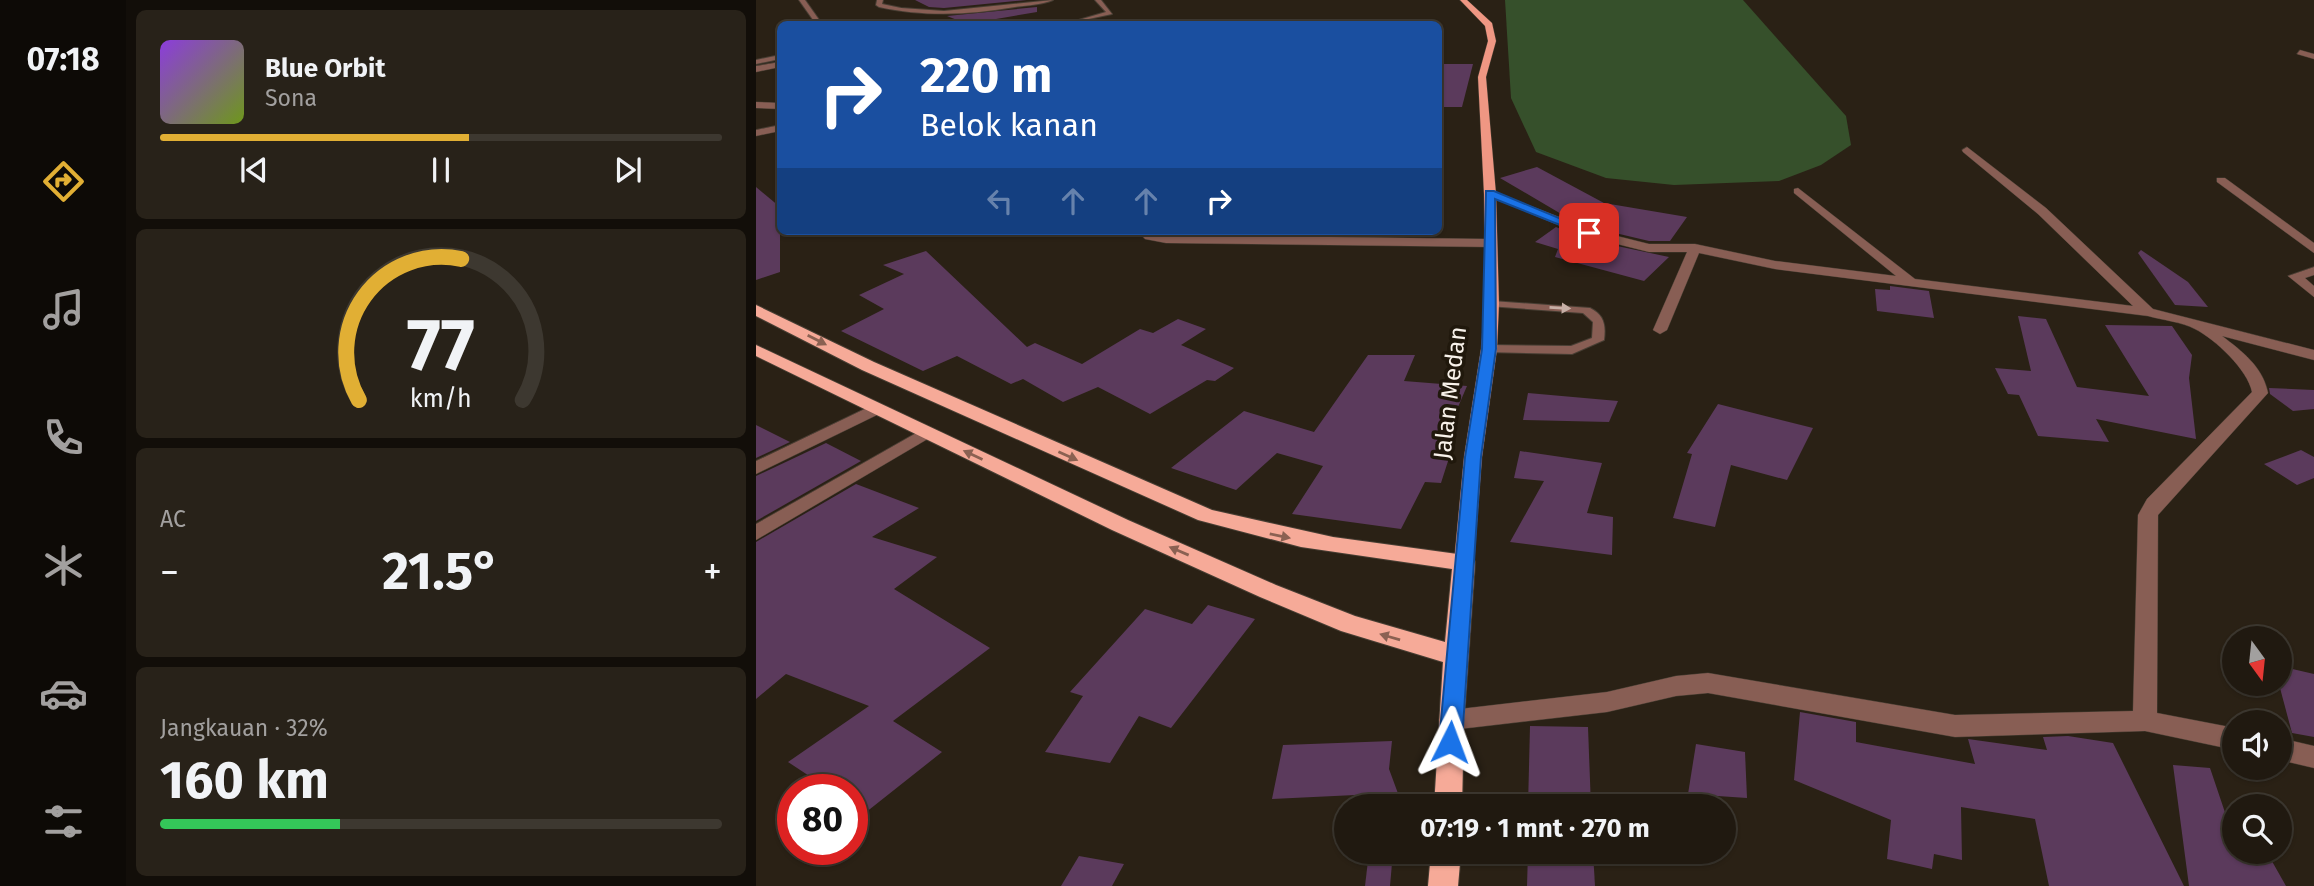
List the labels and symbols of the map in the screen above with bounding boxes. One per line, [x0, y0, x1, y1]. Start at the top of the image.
pin [1559, 203, 1619, 263]
one-way arrow [1550, 303, 1572, 314]
street label: Jalan Medan [1428, 325, 1472, 461]
one-way arrow [807, 335, 827, 346]
one-way arrow [963, 450, 983, 461]
one-way arrow [1058, 450, 1078, 462]
one-way arrow [1269, 530, 1291, 541]
one-way arrow [1169, 545, 1189, 557]
north arrow [2222, 626, 2292, 696]
one-way arrow [1379, 631, 1400, 641]
position arrow [1413, 705, 1487, 779]
speed limit sign: 80 [777, 774, 868, 865]

